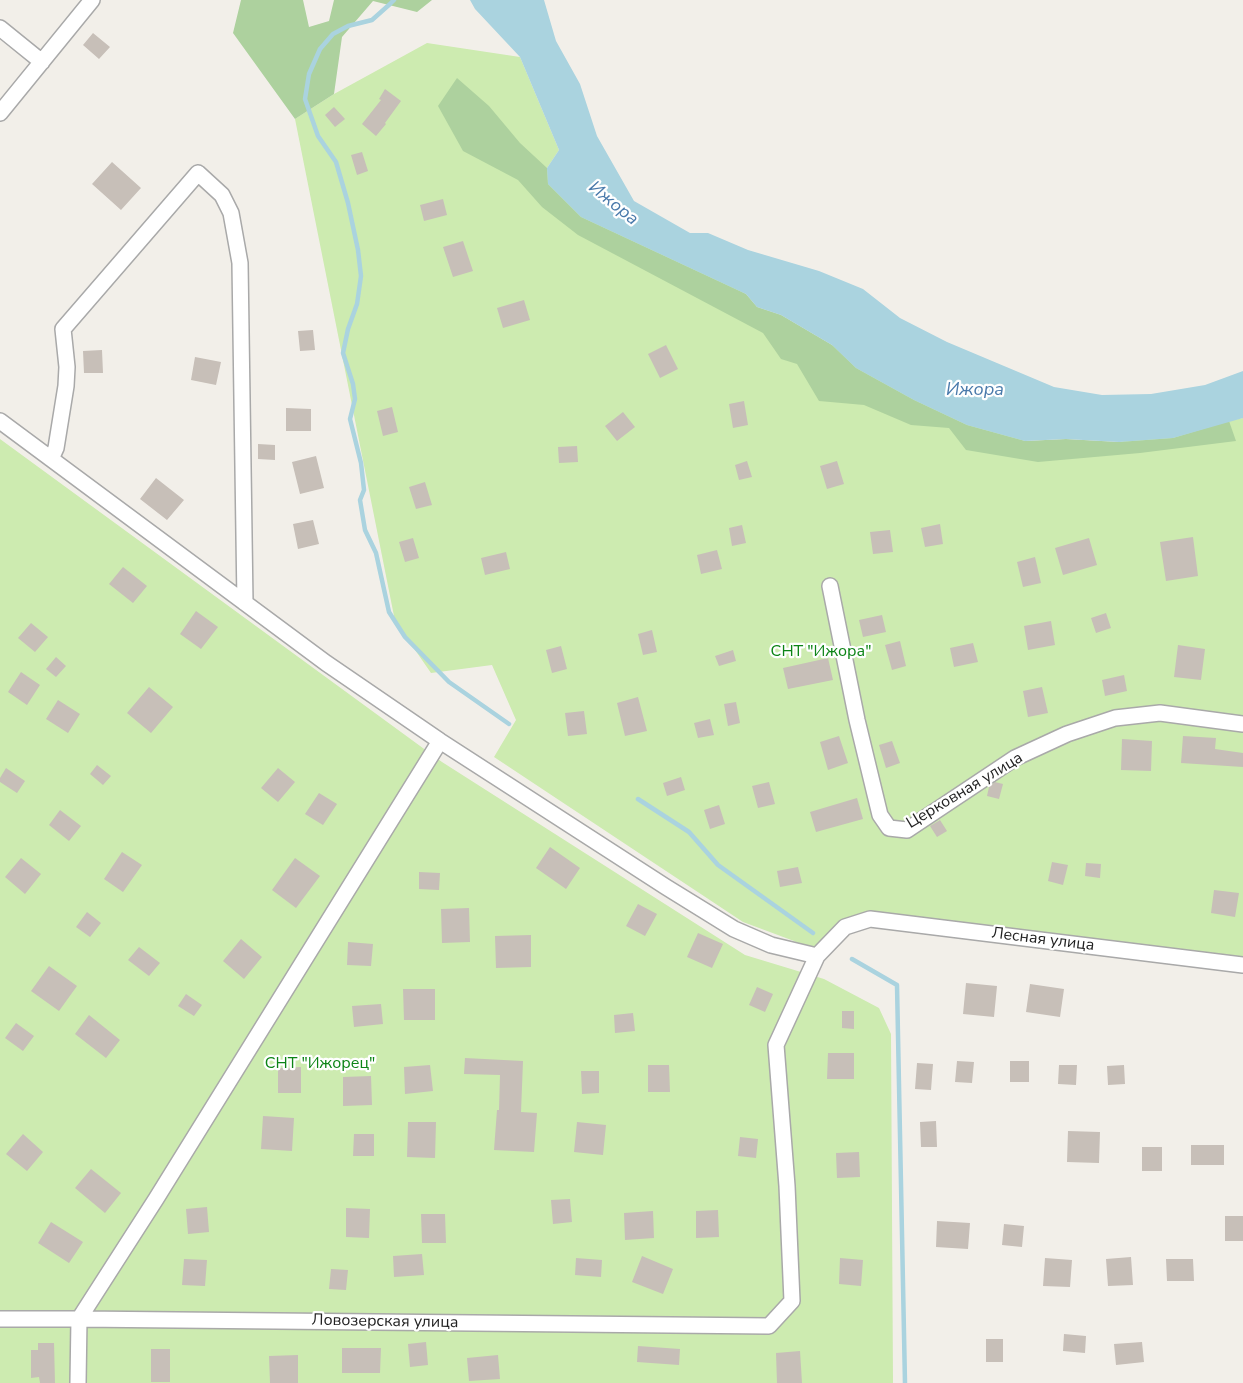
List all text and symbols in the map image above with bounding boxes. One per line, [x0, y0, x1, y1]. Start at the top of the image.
water label: Ижора [584, 177, 642, 231]
water label: Ижора [946, 380, 1004, 402]
park label: СНТ "Ижора" [771, 642, 871, 662]
street label: Церковная улица [903, 749, 1027, 833]
street label: Лесная улица [990, 924, 1096, 956]
park label: СНТ "Ижорец" [265, 1054, 375, 1074]
street label: Ловозерская улица [311, 1311, 459, 1333]

